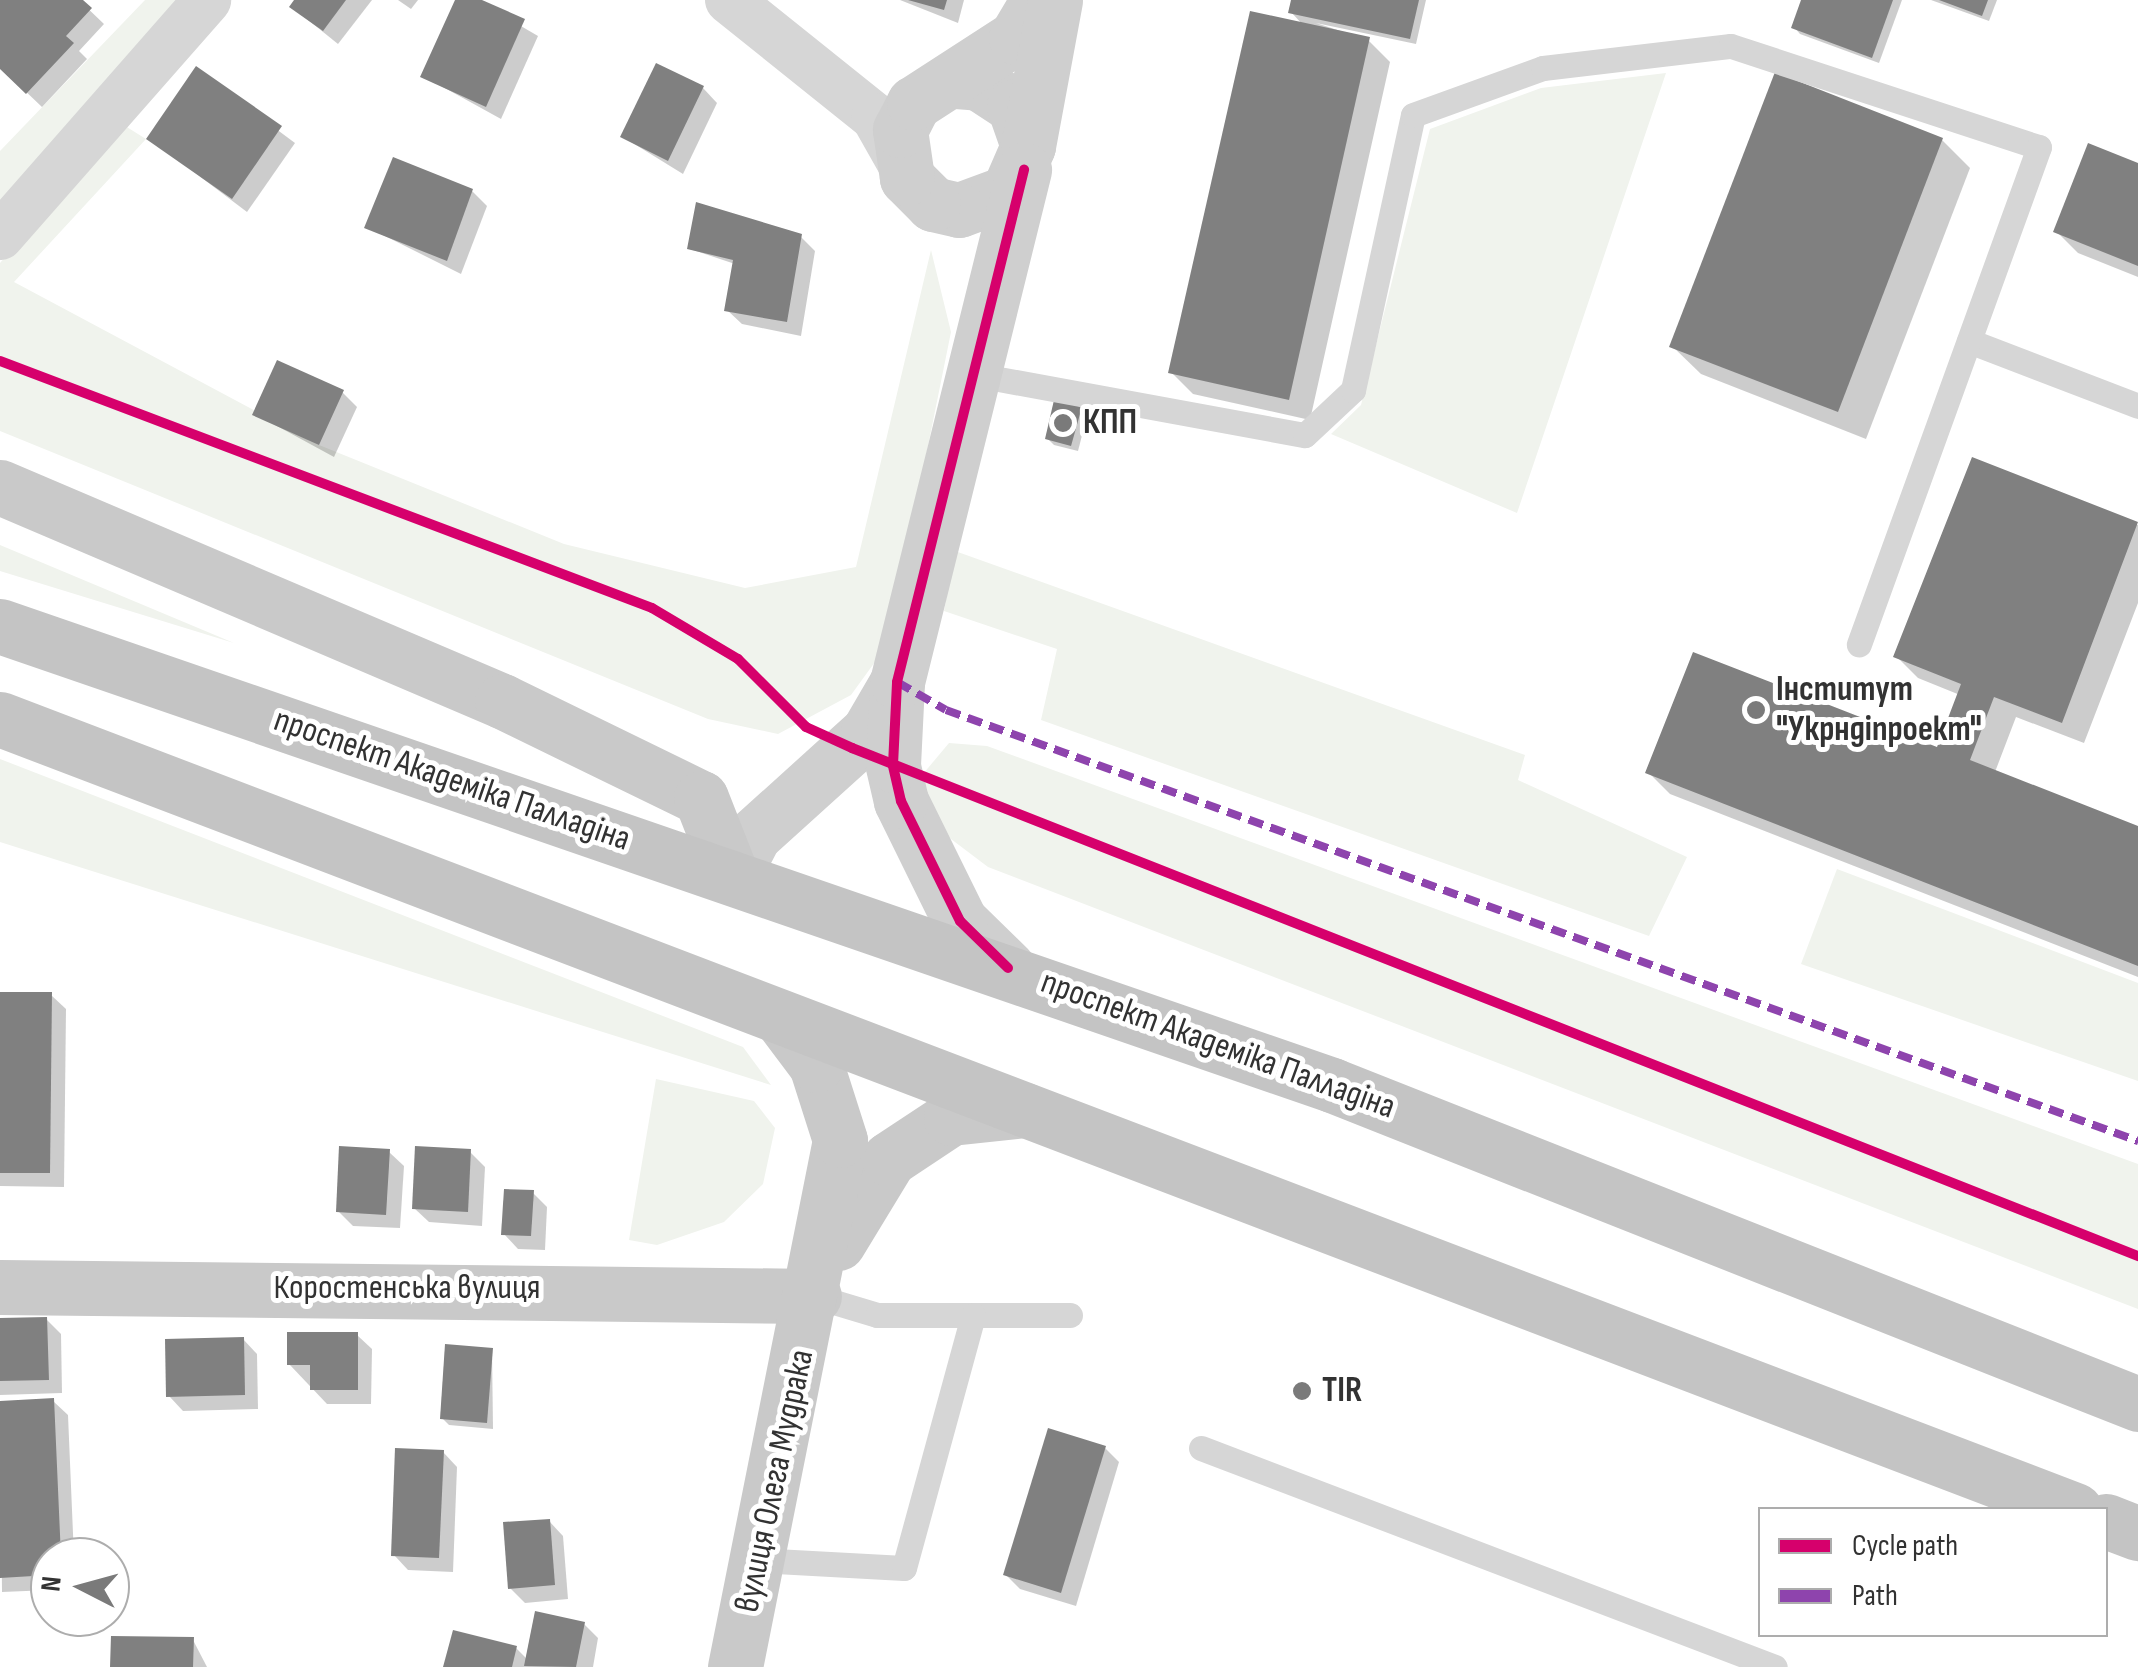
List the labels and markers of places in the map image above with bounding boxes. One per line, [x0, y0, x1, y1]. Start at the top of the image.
place label: КПП [1083, 402, 1137, 444]
marker: КПП [1052, 412, 1074, 434]
place label: Інститут "Укрндіпроект" [1776, 669, 1982, 751]
marker: Інститут "Укрндіпроект" [1745, 699, 1767, 721]
place label: TIR [1322, 1370, 1362, 1412]
marker: TIR [1291, 1380, 1313, 1402]

